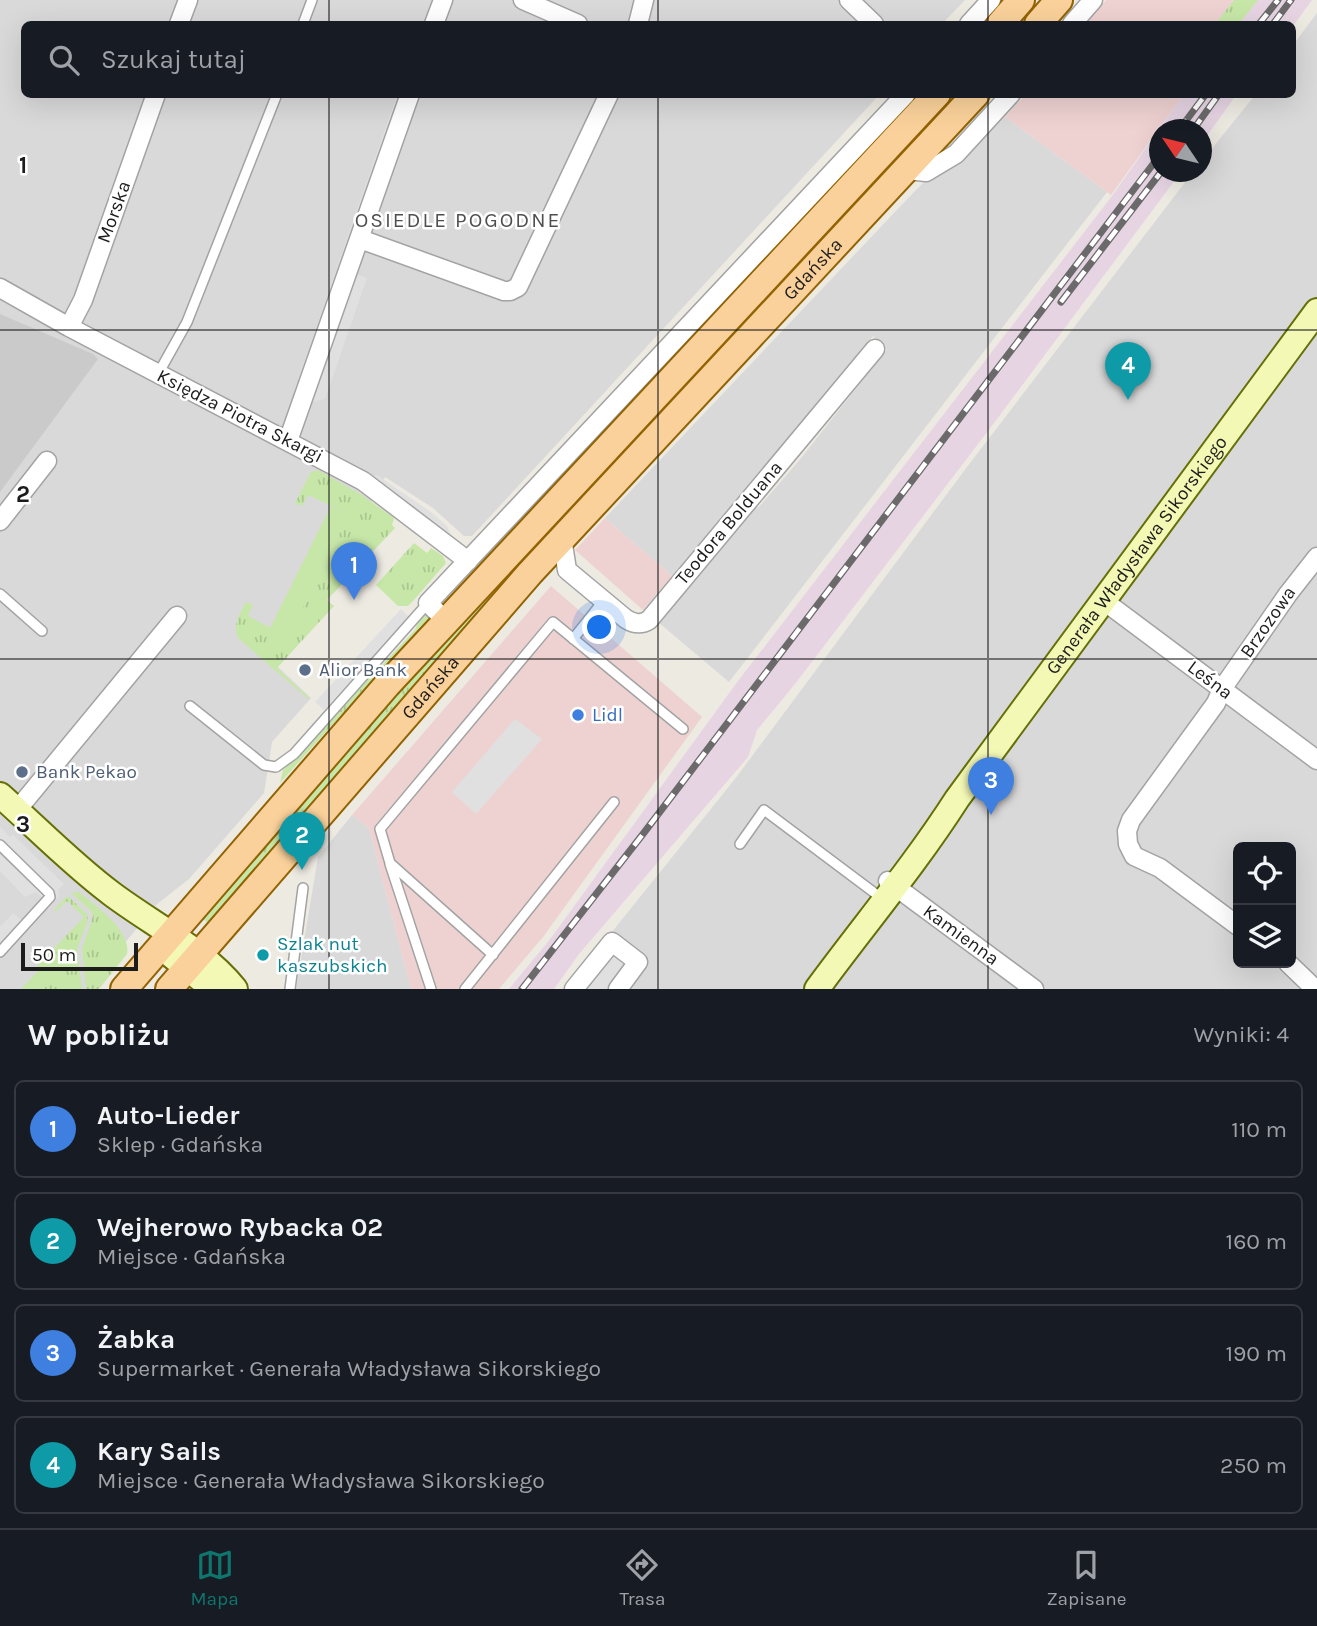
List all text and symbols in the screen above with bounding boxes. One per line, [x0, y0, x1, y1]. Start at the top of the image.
search box [21, 21, 1296, 98]
icon: search [45, 41, 83, 79]
text: Szukaj tutaj [101, 44, 246, 75]
north arrow [1149, 119, 1212, 182]
text: 1 [19, 152, 27, 179]
street label: Morska [93, 178, 135, 246]
district label: OSIEDLE POGODNE [355, 208, 561, 232]
street label: Gdańska [779, 234, 847, 305]
pin: 4 [1105, 342, 1151, 400]
street label: Księdza Piotra Skargi [153, 365, 327, 467]
street label: Generała Władysława Sikorskiego [1042, 432, 1232, 679]
street label: Teodora Bolduana [671, 457, 787, 589]
text: 2 [16, 481, 30, 508]
pin: 1 [331, 542, 377, 600]
street label: Brzozowa [1236, 582, 1300, 662]
your location [582, 610, 616, 644]
street label: Gdańska [397, 651, 464, 724]
street label: Leśna [1183, 656, 1237, 704]
place label: Alior Bank [319, 659, 407, 681]
marker: Alior Bank [297, 662, 313, 678]
place label: Lidl [592, 704, 623, 726]
marker: Lidl [570, 707, 586, 723]
pin: 3 [968, 757, 1014, 815]
place label: Bank Pekao [36, 761, 137, 783]
marker: Bank Pekao [14, 764, 30, 780]
text: 3 [16, 811, 30, 838]
pin: 2 [279, 812, 325, 870]
map controls [1233, 842, 1296, 968]
button: locate [1233, 842, 1296, 905]
street label: Kamienna [919, 900, 1003, 970]
button: layers [1233, 905, 1296, 968]
place label: Szlak nut kaszubskich [277, 933, 388, 977]
scale bar [21, 940, 138, 972]
text: 50 m [32, 944, 76, 966]
marker: Szlak nut kaszubskich [255, 947, 271, 963]
text: W pobliżu [28, 1017, 170, 1053]
text: Wyniki: 4 [1194, 1021, 1289, 1048]
text: Auto-Lieder [97, 1100, 239, 1131]
text: 1 [49, 1116, 57, 1143]
text: 110 m [1231, 1116, 1287, 1143]
text: Sklep · Gdańska [97, 1131, 263, 1158]
text: Wejherowo Rybacka 02 [97, 1212, 383, 1243]
text: 2 [46, 1228, 60, 1255]
text: 160 m [1226, 1228, 1287, 1255]
text: Miejsce · Gdańska [97, 1243, 286, 1270]
text: Żabka [97, 1324, 175, 1355]
text: 3 [46, 1340, 60, 1367]
text: 190 m [1225, 1340, 1287, 1367]
text: Supermarket · Generała Władysława Sikorskiego [97, 1355, 601, 1382]
text: Kary Sails [97, 1436, 221, 1467]
text: 4 [46, 1452, 60, 1479]
text: 250 m [1220, 1452, 1287, 1479]
text: Miejsce · Generała Władysława Sikorskiego [97, 1467, 545, 1494]
tab: Mapa [190, 1546, 239, 1610]
tab: Trasa [620, 1546, 665, 1610]
tab: Zapisane [1046, 1546, 1127, 1610]

